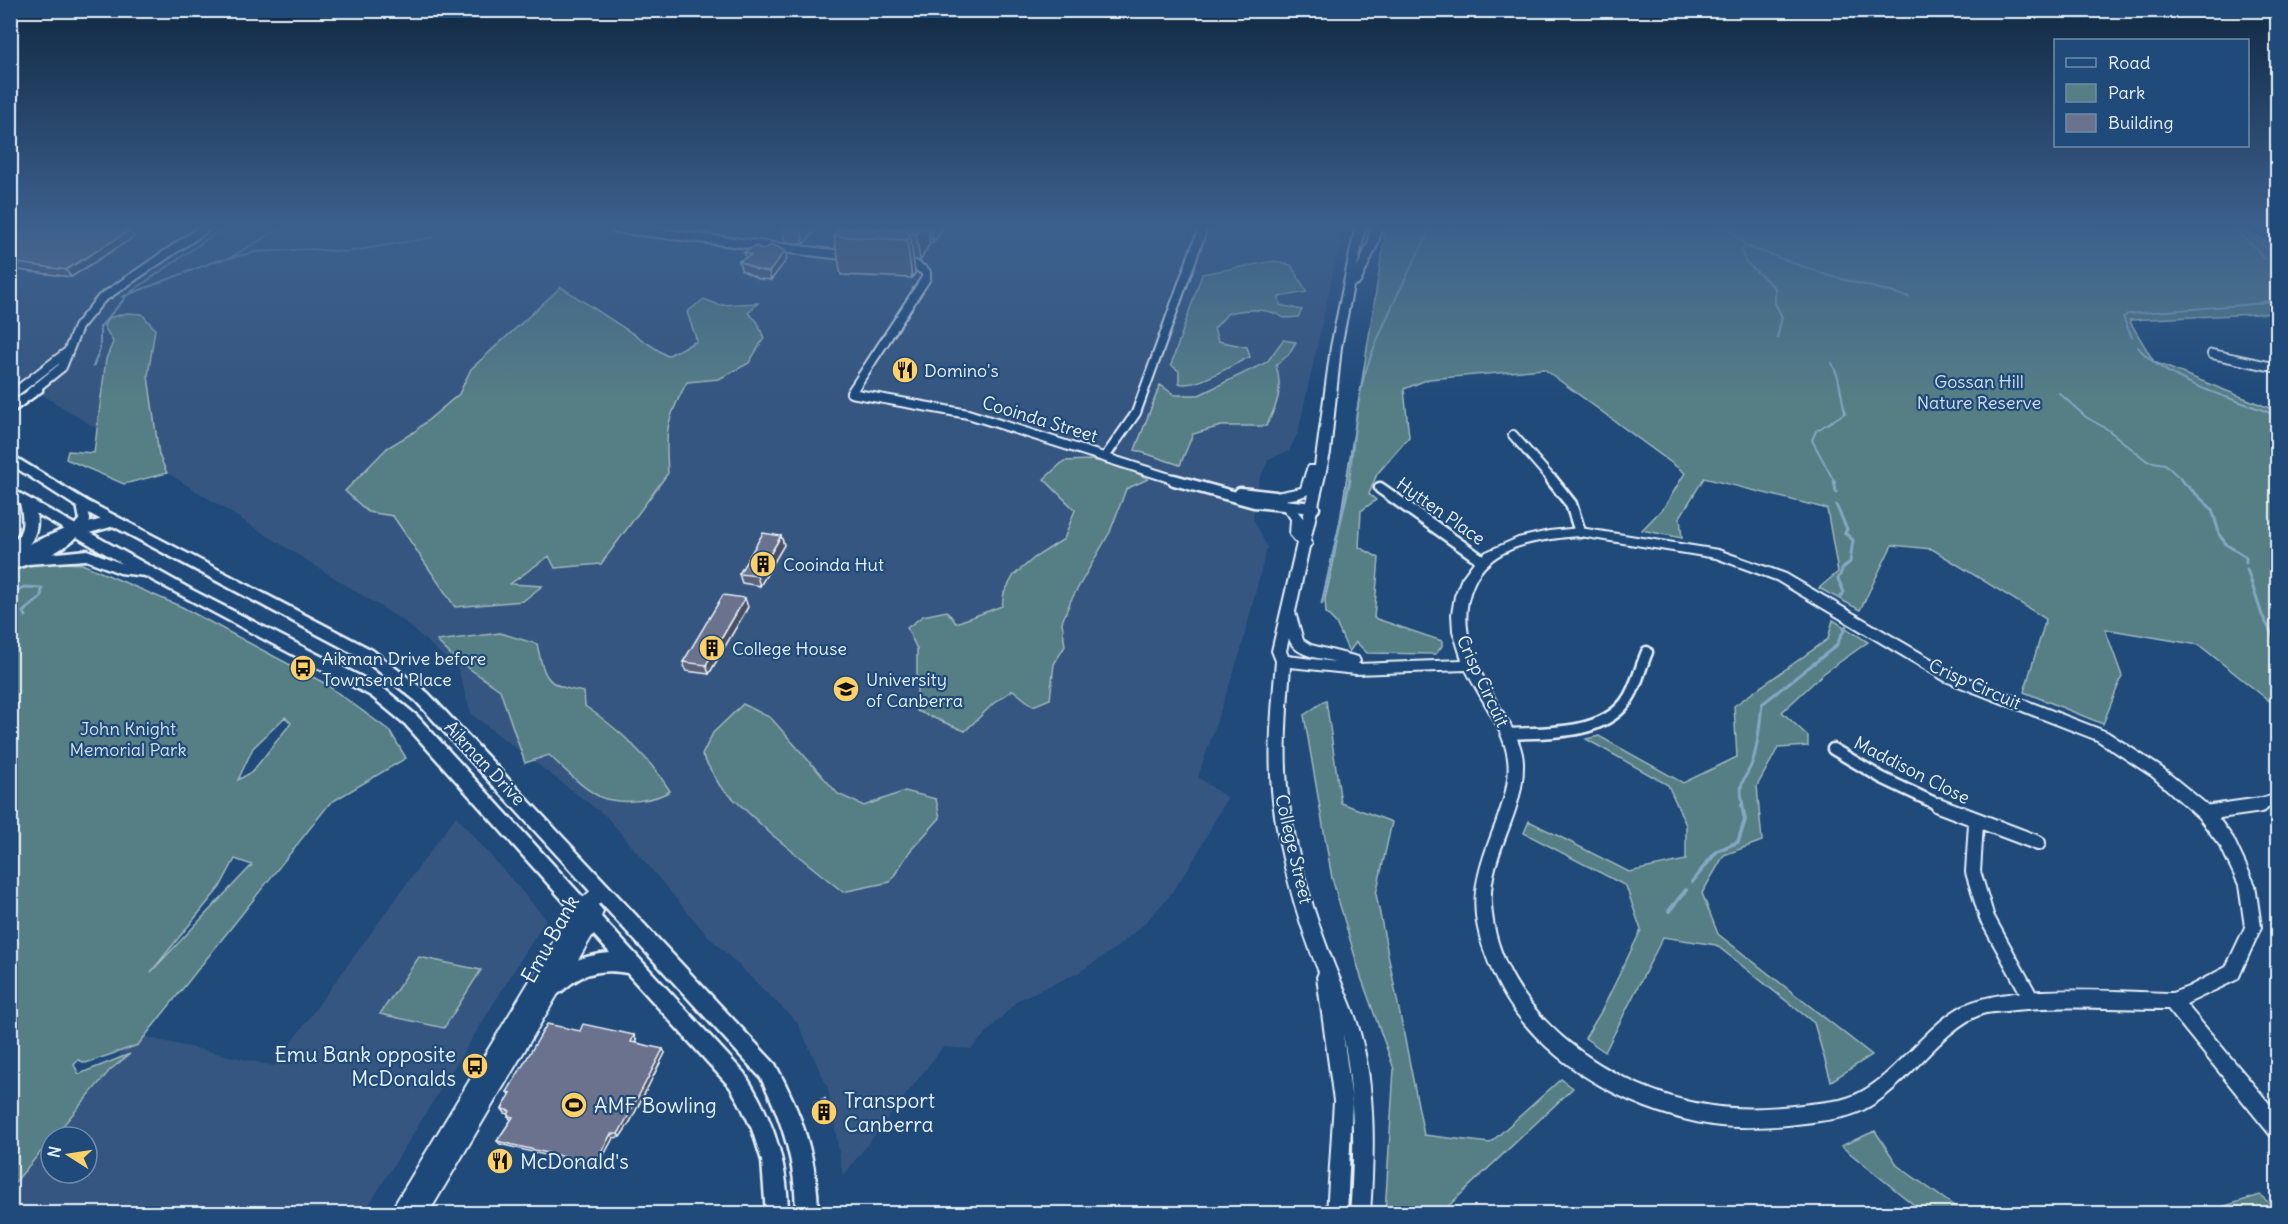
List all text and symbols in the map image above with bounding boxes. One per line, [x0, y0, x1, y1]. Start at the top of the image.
legend [2054, 39, 2249, 147]
text: Road [2108, 51, 2151, 74]
text: Park [2108, 81, 2145, 104]
text: Building [2108, 111, 2173, 134]
restaurant icon: Domino's [890, 355, 920, 385]
place label: Domino's [924, 359, 999, 382]
park label: Gossan Hill Nature Reserve [1917, 370, 2041, 414]
street label: Cooinda Street [979, 391, 1101, 447]
street label: Hytten Place [1392, 472, 1490, 550]
building icon: Cooinda Hut [748, 549, 778, 579]
place label: Cooinda Hut [783, 553, 884, 576]
street label: Crisp Circuit [1452, 631, 1514, 731]
building icon: College House [697, 633, 727, 663]
place label: College House [732, 637, 847, 660]
place label: Aikman Drive before Townsend Place [322, 647, 486, 691]
bus stop icon: Aikman Drive before Townsend Place [288, 653, 318, 683]
street label: Crisp Circuit [1925, 653, 2025, 715]
place label: University of Canberra [866, 668, 963, 712]
school or university icon: University of Canberra [831, 674, 861, 704]
street label: Aikman Drive [440, 716, 530, 810]
park label: John Knight Memorial Park [69, 717, 187, 761]
street label: Maddison Close [1850, 731, 1974, 809]
street label: College Street [1270, 792, 1318, 906]
street label: Emu Bank [515, 890, 585, 988]
place label: Emu Bank opposite McDonalds [275, 1041, 456, 1092]
bus stop icon: Emu Bank opposite McDonalds [460, 1051, 490, 1081]
place label: Transport Canberra [844, 1087, 935, 1138]
sports icon: AMF Bowling [559, 1090, 589, 1120]
place label: AMF Bowling [594, 1092, 717, 1119]
building icon: Transport Canberra [809, 1097, 839, 1127]
north arrow [39, 1125, 99, 1185]
text: N [43, 1144, 65, 1159]
restaurant icon: McDonald's [485, 1146, 515, 1176]
place label: McDonald's [520, 1148, 629, 1175]

